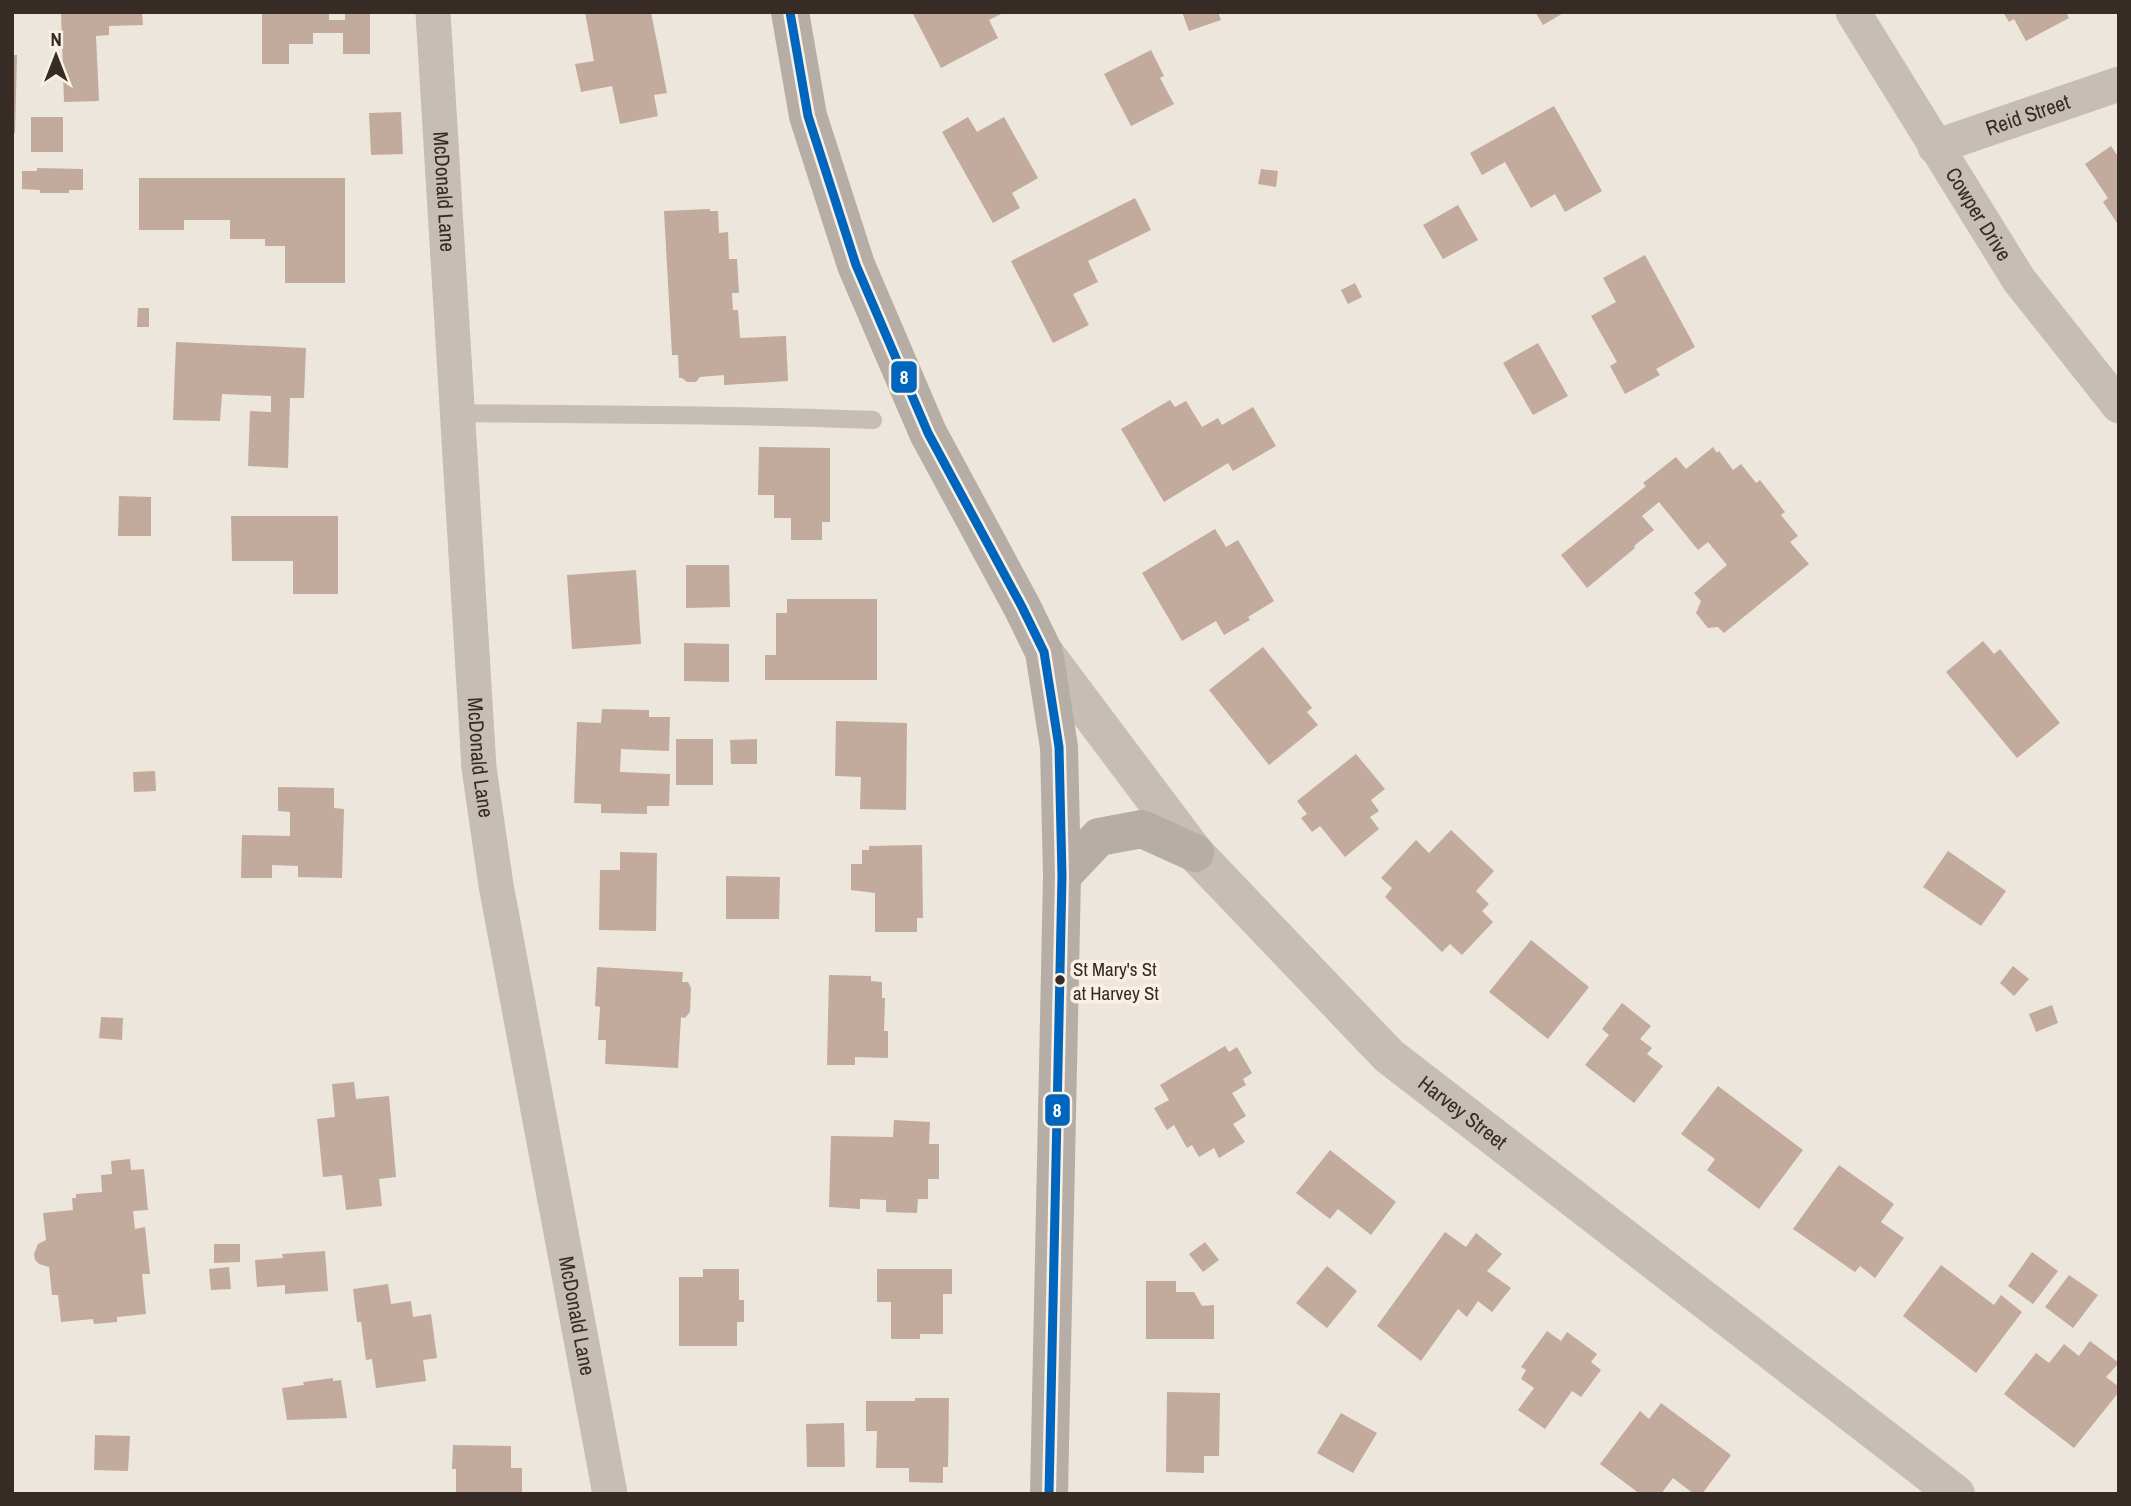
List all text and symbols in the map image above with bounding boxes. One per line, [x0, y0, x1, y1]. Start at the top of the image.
north arrow [21, 21, 91, 91]
text: N [50, 26, 62, 52]
street label: Reid Street [1982, 87, 2074, 143]
street label: McDonald Lane [426, 131, 463, 253]
street label: Cowper Drive [1939, 162, 2019, 266]
line badge: 8 [890, 360, 918, 394]
text: 8 [900, 364, 909, 390]
street label: McDonald Lane [461, 696, 501, 819]
place label: St Mary's St at Harvey St [1073, 956, 1159, 1006]
marker: St Mary's St at Harvey St [1053, 973, 1067, 987]
street label: Harvey Street [1412, 1069, 1513, 1156]
line badge: 8 [1044, 1093, 1071, 1127]
text: 8 [1053, 1097, 1062, 1123]
street label: McDonald Lane [552, 1254, 603, 1378]

